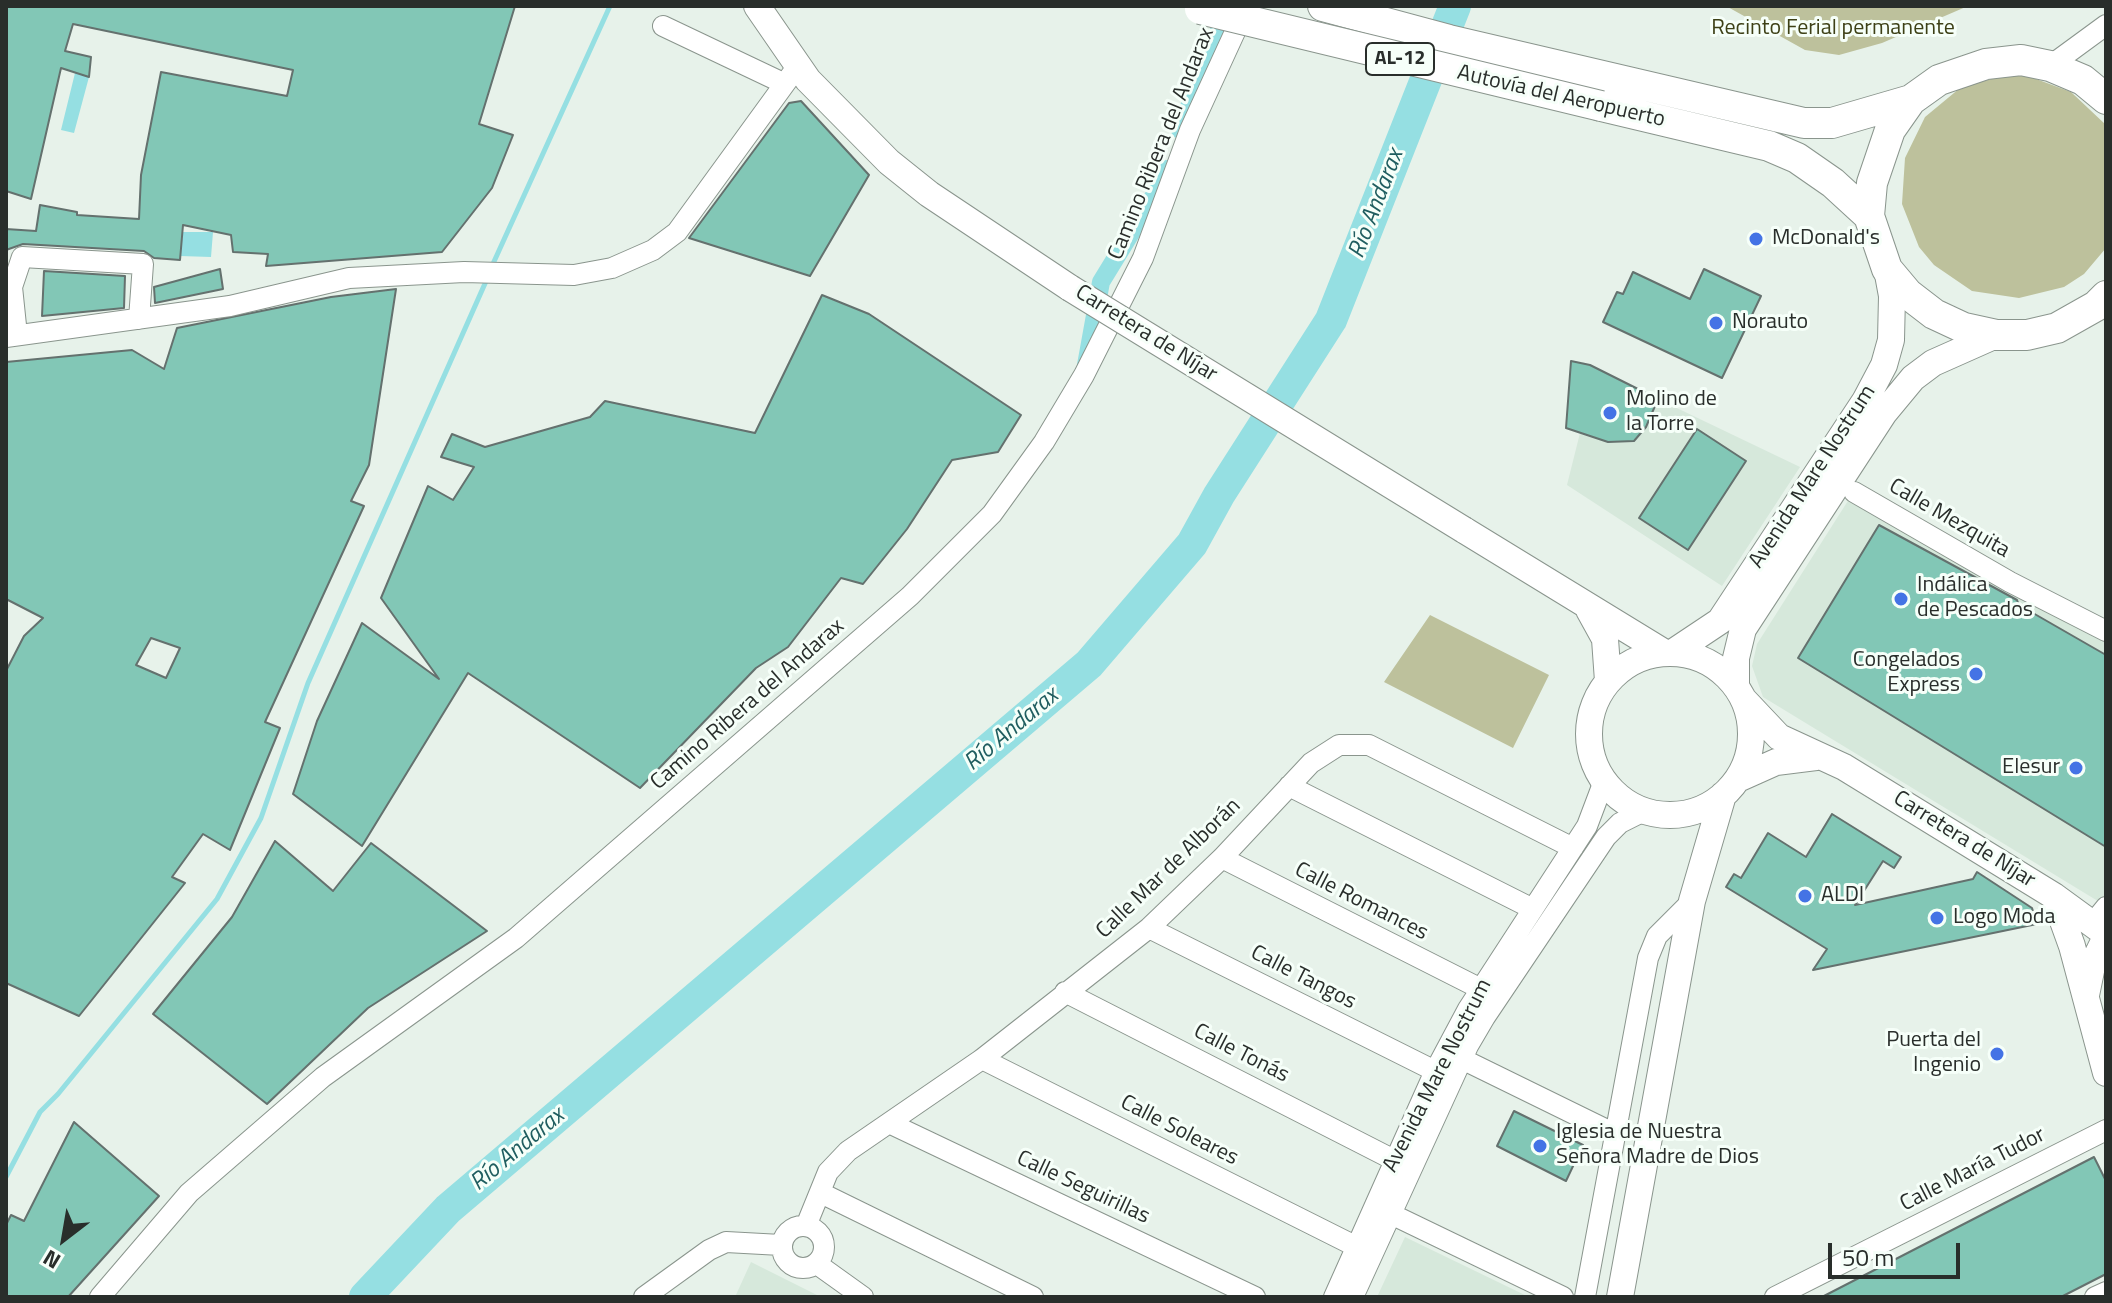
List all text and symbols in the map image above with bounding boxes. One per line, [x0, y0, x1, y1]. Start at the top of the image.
park label: Recinto Ferial permanente [1711, 16, 1955, 42]
street label: Camino Ribera del Andarax [1103, 24, 1221, 264]
road number: AL-12 [1366, 43, 1434, 75]
street label: Autovía del Aeropuerto [1455, 60, 1667, 134]
water label: Río Andarax [1343, 146, 1411, 262]
place label: McDonald's [1772, 226, 1880, 252]
marker: McDonald's [1747, 230, 1765, 248]
street label: Carretera de Níjar [1070, 280, 1222, 388]
place label: Norauto [1732, 310, 1808, 336]
marker: Norauto [1707, 314, 1725, 332]
street label: Avenida Mare Nostrum [1744, 380, 1882, 574]
place label: Molino de la Torre [1626, 387, 1717, 438]
marker: Molino de la Torre [1601, 404, 1619, 422]
street label: Calle Mezquita [1884, 474, 2014, 564]
place label: Indálica de Pescados [1917, 573, 2033, 624]
marker: Indálica de Pescados [1892, 590, 1910, 608]
street label: Camino Ribera del Andarax [646, 614, 850, 796]
place label: Congelados Express [1853, 648, 1960, 700]
marker: Congelados Express [1967, 665, 1985, 683]
water label: Río Andarax [959, 682, 1065, 778]
place label: Elesur [2002, 755, 2060, 781]
marker: Elesur [2067, 759, 2085, 777]
street label: Carretera de Níjar [1888, 786, 2040, 894]
street label: Calle Mar de Alborán [1091, 793, 1247, 945]
street label: Calle Romances [1290, 857, 1432, 947]
place label: ALDI [1821, 883, 1864, 909]
marker: ALDI [1796, 887, 1814, 905]
place label: Logo Moda [1953, 905, 2055, 931]
marker: Logo Moda [1928, 909, 1946, 927]
street label: Calle Tangos [1246, 940, 1360, 1016]
street label: Avenida Mare Nostrum [1378, 975, 1498, 1177]
street label: Calle Tonás [1189, 1019, 1293, 1089]
place label: Puerta del Ingenio [1886, 1028, 1981, 1080]
marker: Puerta del Ingenio [1988, 1045, 2006, 1063]
street label: Calle Soleares [1116, 1090, 1242, 1172]
water label: Río Andarax [465, 1102, 571, 1198]
place label: Iglesia de Nuestra Señora Madre de Dios [1556, 1120, 1759, 1172]
street label: Calle María Tudor [1896, 1122, 2050, 1218]
marker: Iglesia de Nuestra Señora Madre de Dios [1531, 1137, 1549, 1155]
street label: Calle Seguirillas [1012, 1146, 1154, 1230]
north arrow [24, 1199, 104, 1279]
scale bar [1832, 1227, 1964, 1277]
text: 50 m [1842, 1239, 1894, 1275]
text: N [36, 1241, 67, 1278]

